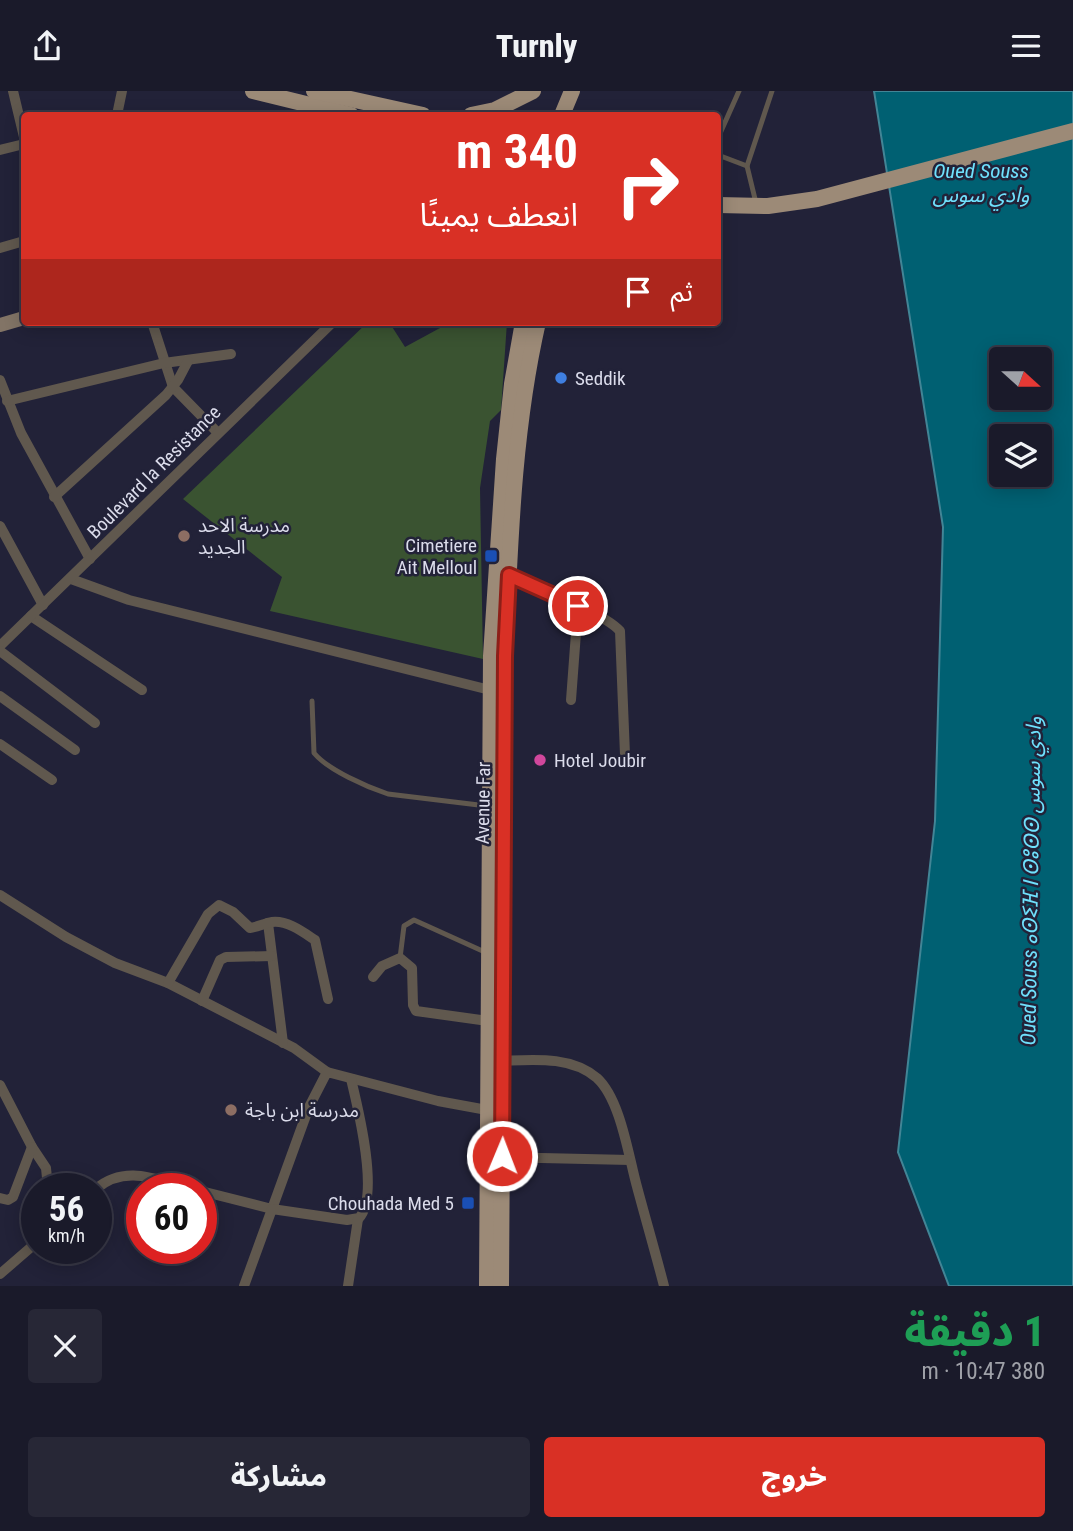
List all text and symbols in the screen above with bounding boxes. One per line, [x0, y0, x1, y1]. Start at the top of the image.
icon: share [28, 27, 66, 65]
text: Turnly [496, 27, 577, 65]
icon: menu [1007, 27, 1045, 65]
text: 340 m [456, 123, 578, 180]
icon: right [602, 140, 693, 231]
water label: Oued Souss وادي سوس [933, 159, 1029, 211]
text: انعطف يمينًا [420, 196, 578, 234]
icon: arrive [619, 273, 657, 311]
text: ثم [671, 277, 693, 307]
north arrow [989, 347, 1052, 409]
map controls [989, 347, 1052, 487]
place label: Seddik [575, 367, 626, 390]
marker: Seddik [553, 370, 569, 386]
street label: Boulevard la Resistance [83, 401, 225, 543]
button: layers [989, 424, 1052, 487]
place label: مدرسة الاحد الجديد [198, 514, 290, 559]
marker: مدرسة الاحد الجديد [176, 528, 192, 544]
place label: Cimetiere Ait Melloul [397, 534, 477, 579]
marker: Cimetiere Ait Melloul [483, 548, 499, 564]
pin [548, 576, 608, 636]
icon: arrive [559, 587, 597, 625]
water label: Oued Souss ⴰⵙⵉⴼ ⵏ ⵙⵓⵙⵙ وادي سوس [1016, 716, 1050, 1046]
place label: Hotel Joubir [554, 749, 646, 772]
marker: Hotel Joubir [532, 752, 548, 768]
street label: Avenue Far [471, 761, 495, 845]
place label: مدرسة ابن باجة [245, 1099, 359, 1122]
marker: مدرسة ابن باجة [223, 1102, 239, 1118]
position arrow [465, 1119, 539, 1193]
speed limit sign: 60 [126, 1173, 217, 1264]
text: 56 [49, 1189, 84, 1230]
place label: Chouhada Med 5 [328, 1192, 454, 1215]
marker: Chouhada Med 5 [460, 1195, 476, 1211]
text: km/h [48, 1225, 85, 1246]
text: 1 دقيقة [904, 1307, 1045, 1356]
button: close [28, 1309, 102, 1383]
text: 380 m · 10:47 [921, 1358, 1045, 1385]
button: مشاركة [28, 1437, 530, 1517]
button: خروج [544, 1437, 1045, 1517]

